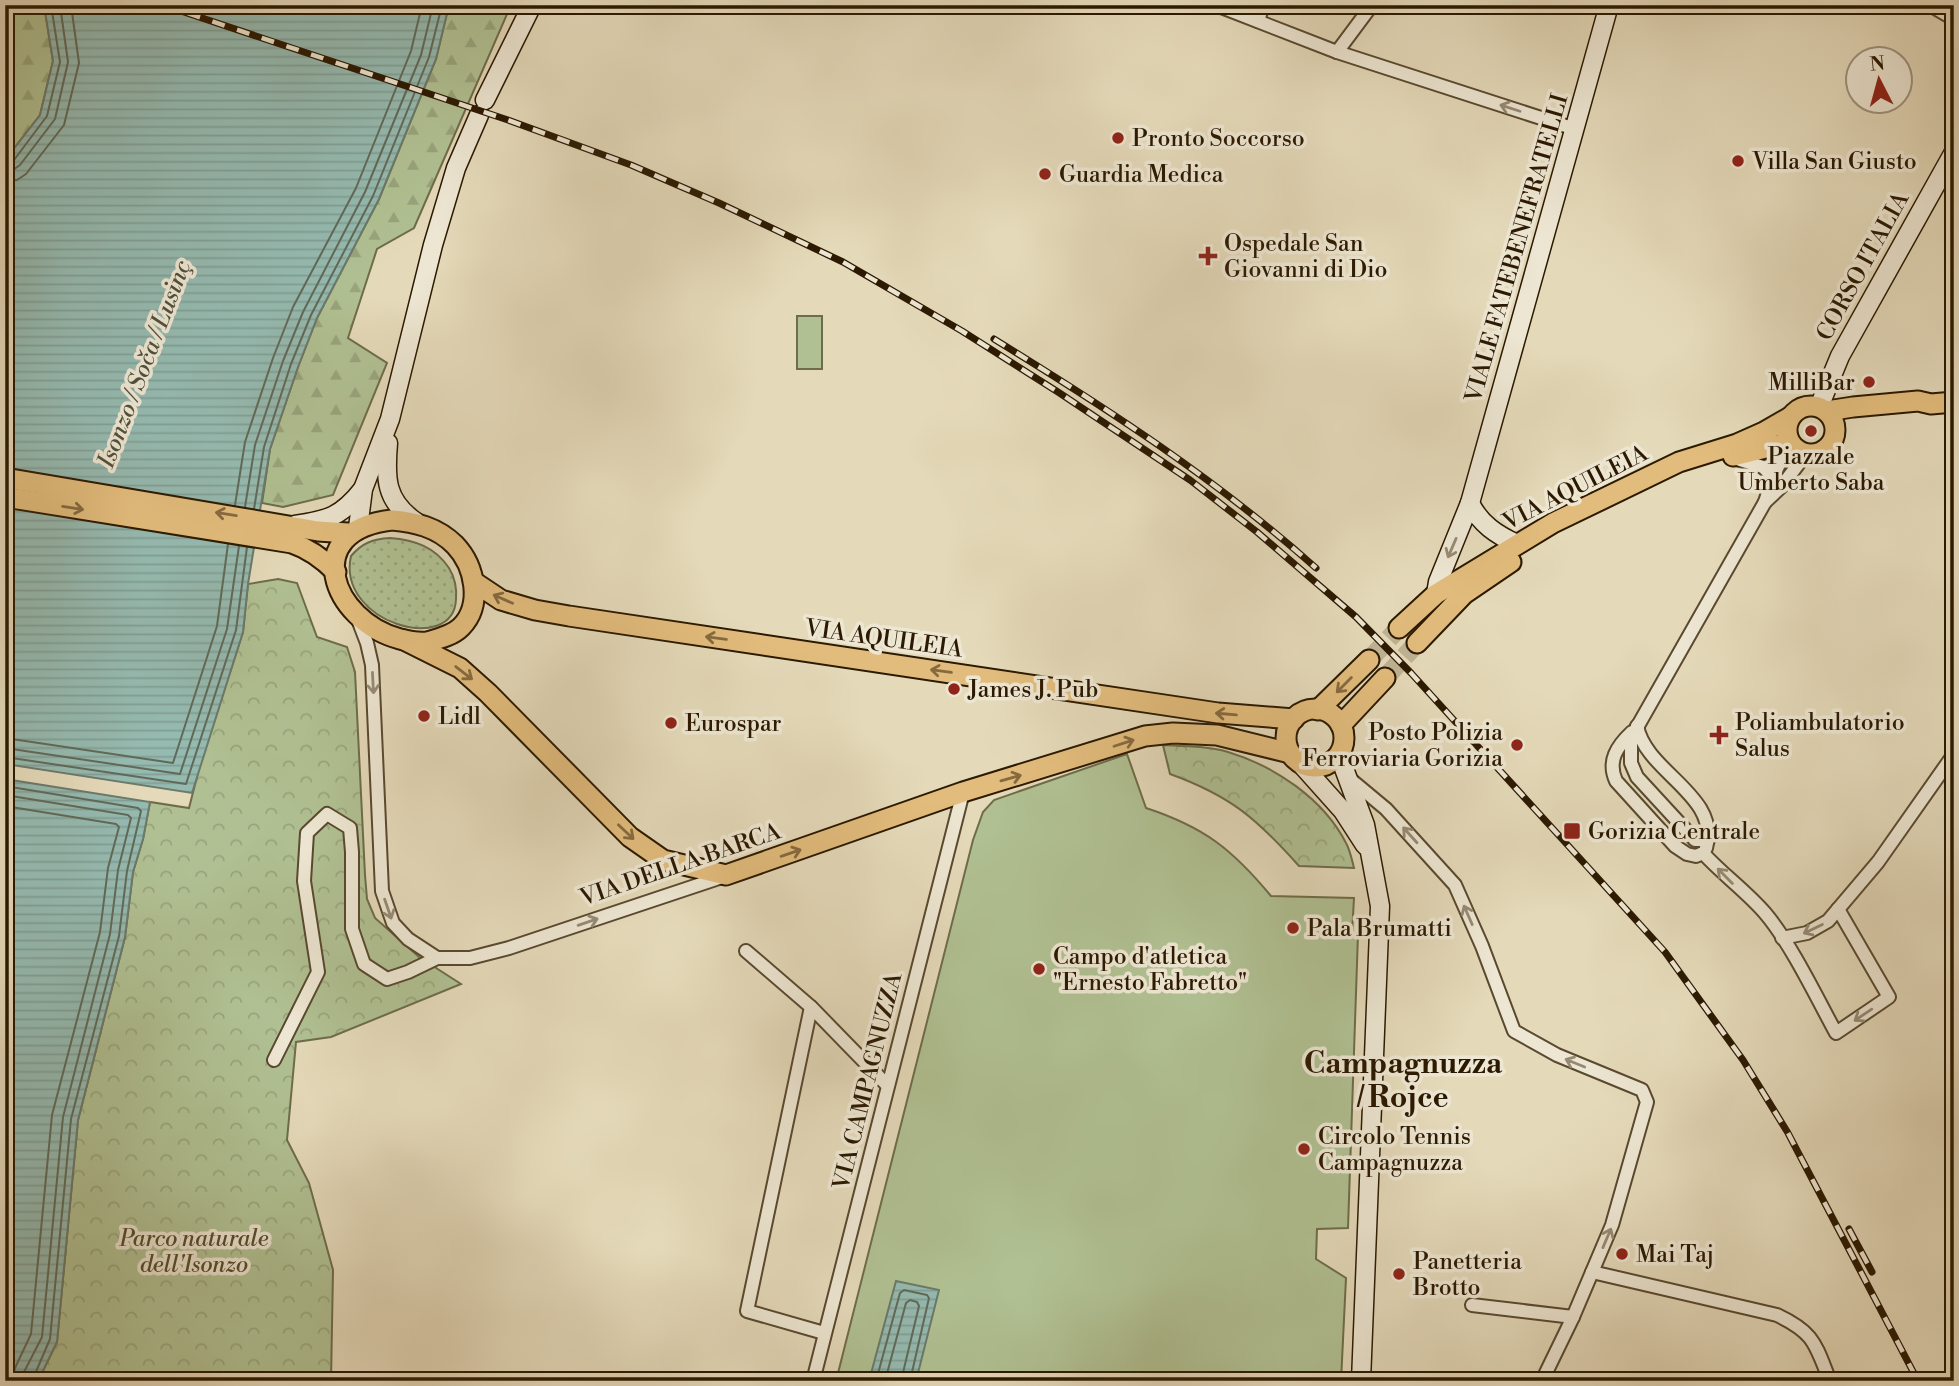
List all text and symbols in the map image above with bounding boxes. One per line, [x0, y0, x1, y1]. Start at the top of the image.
north arrow [1843, 46, 1913, 116]
text: N [1869, 51, 1886, 77]
street label: VIALE FATEBENEFRATELLI [1459, 91, 1575, 407]
one-way arrow [1499, 100, 1521, 113]
place label: Pronto Soccorso [1132, 125, 1305, 153]
marker: Pronto Soccorso [1110, 130, 1126, 146]
place label: Villa San Giusto [1751, 148, 1917, 176]
marker: Villa San Giusto [1730, 153, 1746, 169]
place label: Guardia Medica [1059, 161, 1224, 189]
marker: Guardia Medica [1037, 166, 1053, 182]
street label: CORSO ITALIA [1811, 186, 1916, 346]
place label: Ospedale San Giovanni di Dio [1224, 230, 1388, 284]
marker: Ospedale San Giovanni di Dio [1198, 246, 1218, 266]
water label: Isonzo / Soča / Lusinç [91, 256, 199, 473]
place label: MilliBar [1768, 369, 1855, 397]
marker: MilliBar [1861, 374, 1877, 390]
marker: Piazzale Umberto Saba [1803, 423, 1819, 439]
street label: VIA AQUILEIA [1497, 439, 1654, 537]
place label: Piazzale Umberto Saba [1738, 443, 1885, 497]
one-way arrow [61, 502, 84, 515]
one-way arrow [215, 507, 238, 520]
one-way arrow [1444, 537, 1457, 558]
one-way arrow [493, 592, 514, 605]
street label: VIA AQUILEIA [802, 614, 966, 664]
one-way arrow [705, 631, 728, 644]
one-way arrow [931, 664, 953, 677]
one-way arrow [454, 665, 472, 680]
one-way arrow [366, 671, 379, 694]
place label: James J. Pub [967, 676, 1098, 704]
one-way arrow [1335, 677, 1352, 694]
marker: James J. Pub [946, 681, 962, 697]
place label: Lidl [438, 703, 481, 731]
one-way arrow [1215, 707, 1238, 720]
marker: Lidl [416, 708, 432, 724]
place label: Poliambulatorio Salus [1735, 709, 1905, 763]
place label: Eurospar [685, 710, 782, 738]
marker: Eurospar [663, 715, 679, 731]
place label: Posto Polizia Ferroviaria Gorizia [1302, 719, 1503, 773]
marker: Poliambulatorio Salus [1709, 725, 1729, 745]
one-way arrow [1112, 736, 1134, 748]
marker: Posto Polizia Ferroviaria Gorizia [1509, 737, 1525, 753]
one-way arrow [1000, 770, 1022, 783]
street label: VIA DELLA BARCA [575, 817, 785, 913]
place label: Gorizia Centrale [1588, 818, 1760, 846]
marker: Gorizia Centrale [1562, 821, 1582, 841]
one-way arrow [617, 824, 634, 841]
one-way arrow [1402, 826, 1418, 844]
one-way arrow [779, 846, 801, 858]
one-way arrow [1716, 867, 1733, 884]
one-way arrow [383, 898, 395, 920]
one-way arrow [1461, 905, 1474, 927]
one-way arrow [577, 915, 599, 928]
place label: Pala Brumatti [1307, 915, 1452, 943]
marker: Pala Brumatti [1285, 920, 1301, 936]
one-way arrow [1803, 922, 1824, 936]
place label: Campo d'atletica "Ernesto Fabretto" [1053, 943, 1247, 997]
marker: Campo d'atletica "Ernesto Fabretto" [1031, 961, 1047, 977]
street label: VIA CAMPAGNUZZA [827, 969, 909, 1194]
one-way arrow [1853, 1008, 1873, 1022]
district label: Campagnuzza / Rojce [1304, 1045, 1503, 1117]
one-way arrow [1565, 1055, 1587, 1068]
place label: Circolo Tennis Campagnuzza [1318, 1123, 1471, 1177]
marker: Circolo Tennis Campagnuzza [1296, 1141, 1312, 1157]
park label: Parco naturale dell'Isonzo [119, 1225, 269, 1279]
one-way arrow [1601, 1228, 1614, 1249]
place label: Mai Taj [1636, 1241, 1714, 1269]
marker: Mai Taj [1614, 1246, 1630, 1262]
place label: Panetteria Brotto [1412, 1248, 1522, 1302]
marker: Panetteria Brotto [1391, 1266, 1407, 1282]

